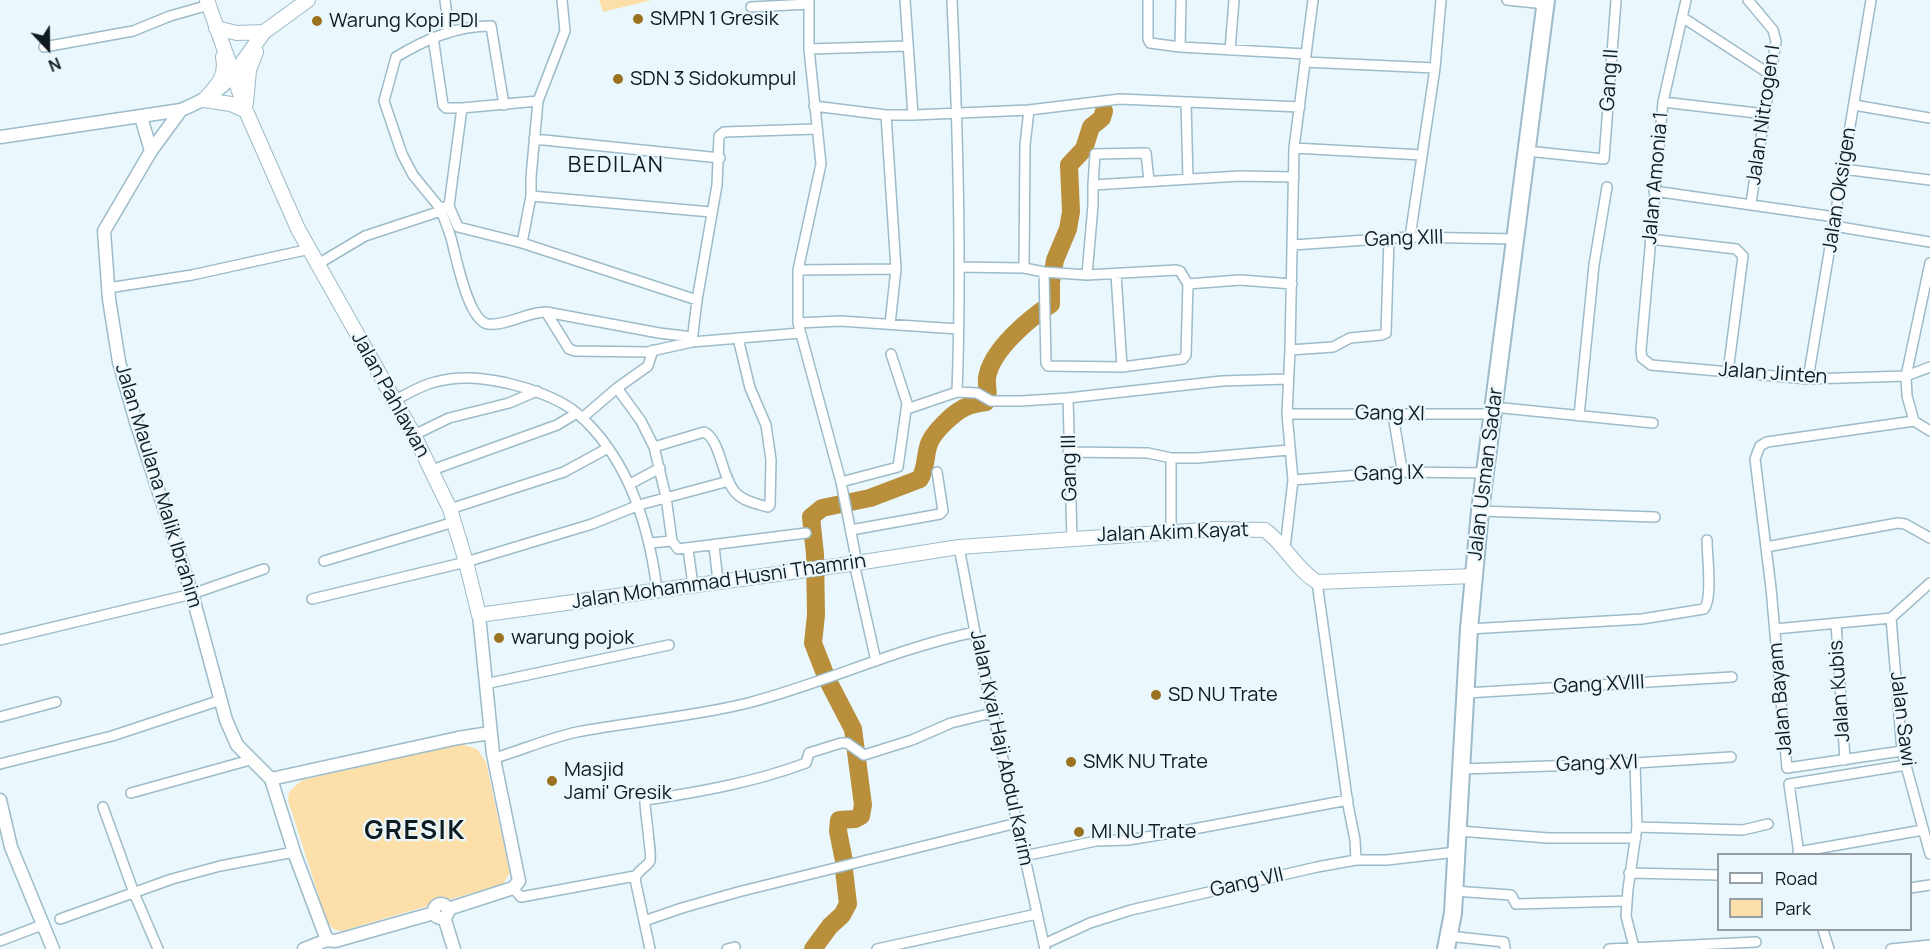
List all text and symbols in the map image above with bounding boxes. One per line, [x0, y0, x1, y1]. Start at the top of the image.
place label: SMPN 1 Gresik [650, 7, 779, 31]
place label: Warung Kopi PDI [329, 9, 478, 33]
marker: SMPN 1 Gresik [631, 12, 645, 26]
marker: Warung Kopi PDI [310, 14, 324, 28]
north arrow [18, 18, 78, 78]
street label: Jalan Nitrogen I [1742, 44, 1786, 186]
street label: Gang II [1596, 48, 1624, 112]
text: N [45, 52, 64, 77]
place label: SDN 3 Sidokumpul [630, 67, 796, 91]
marker: SDN 3 Sidokumpul [611, 72, 625, 86]
street label: Jalan Amonia 1 [1638, 111, 1674, 245]
street label: Jalan Oksigen [1818, 126, 1862, 254]
district label: BEDILAN [568, 153, 664, 179]
street label: Gang XIII [1364, 226, 1444, 252]
street label: Jalan Pahlawan [346, 328, 434, 462]
street label: Jalan Jinten [1718, 358, 1828, 390]
street label: Jalan Maulana Malik Ibrahim [109, 361, 207, 611]
street label: Jalan Usman Sadar [1463, 386, 1509, 562]
street label: Gang XI [1355, 401, 1425, 427]
street label: Gang III [1057, 434, 1083, 502]
street label: Gang IX [1354, 461, 1424, 487]
street label: Jalan Akim Kayat [1097, 518, 1249, 548]
street label: Jalan Mohammad Husni Thamrin [570, 549, 868, 615]
place label: warung pojok [511, 626, 634, 650]
street label: Jalan Kyai Haji Abdul Karim [964, 628, 1038, 868]
marker: warung pojok [492, 631, 506, 645]
street label: Jalan Kubis [1824, 639, 1856, 743]
street label: Jalan Bayam [1764, 642, 1798, 756]
street label: Jalan Sawi [1884, 670, 1920, 768]
street label: Gang XVIII [1553, 671, 1645, 699]
place label: SD NU Trate [1168, 683, 1278, 707]
marker: SD NU Trate [1149, 688, 1163, 702]
place label: SMK NU Trate [1083, 750, 1208, 774]
street label: Gang XVI [1556, 751, 1638, 777]
marker: SMK NU Trate [1064, 755, 1078, 769]
place label: Masjid Jami' Gresik [564, 758, 672, 805]
marker: Masjid Jami' Gresik [545, 774, 559, 788]
district label: GRESIK [364, 816, 466, 848]
place label: MI NU Trate [1091, 820, 1196, 844]
marker: MI NU Trate [1072, 825, 1086, 839]
legend [1717, 853, 1912, 931]
street label: Gang VII [1208, 863, 1286, 903]
text: Road [1775, 866, 1818, 890]
text: Park [1775, 896, 1811, 920]

